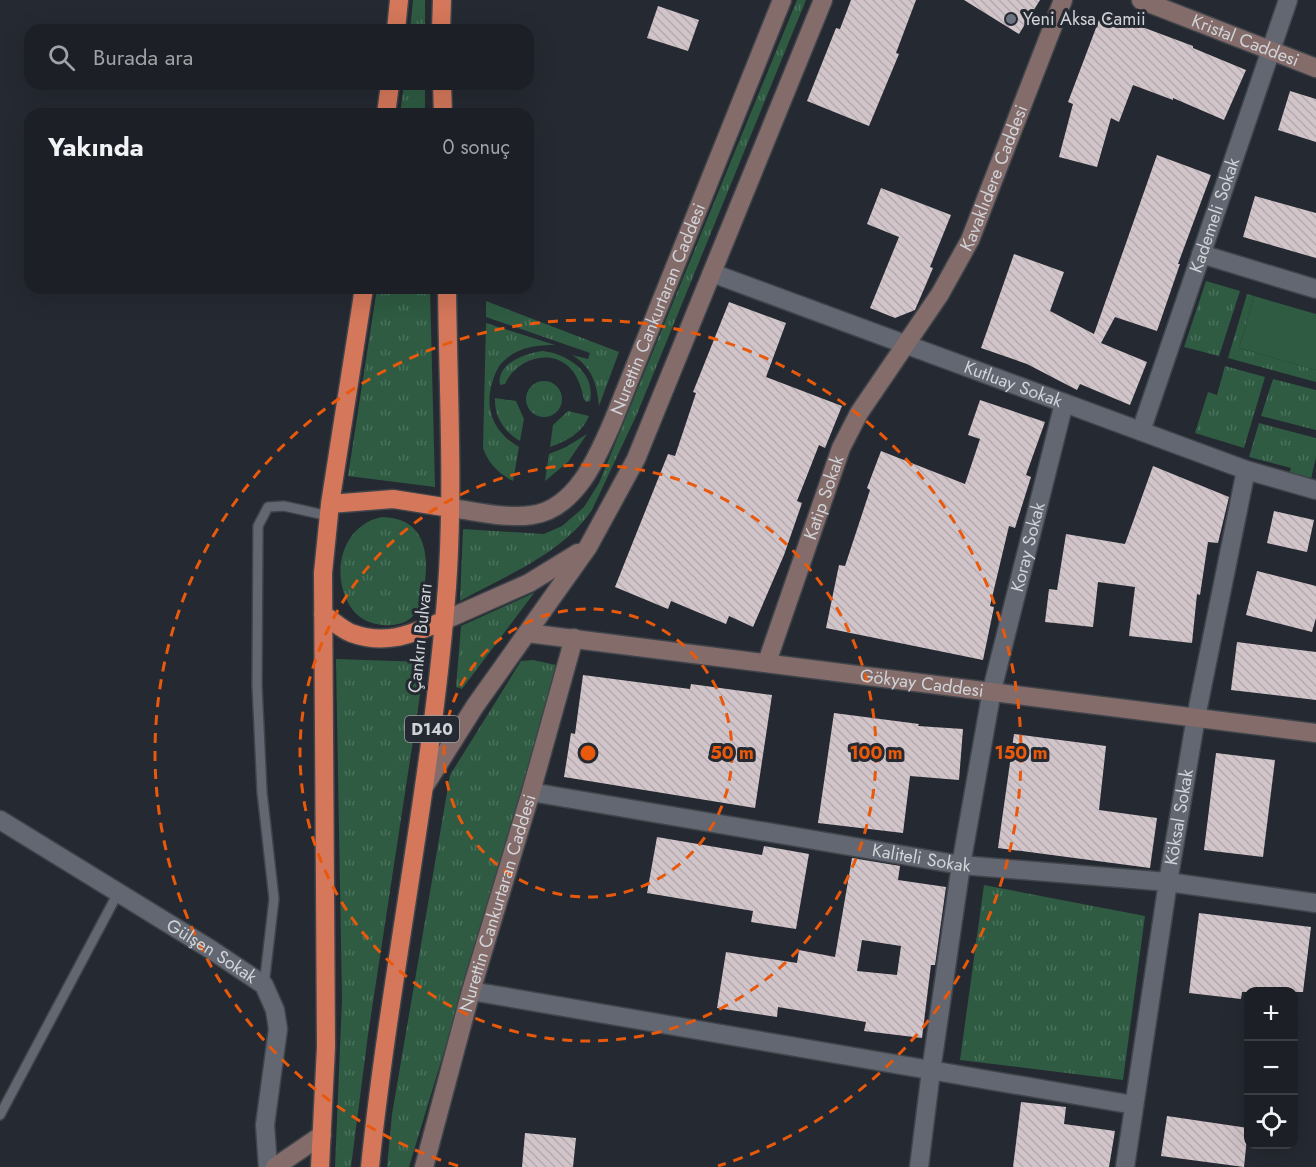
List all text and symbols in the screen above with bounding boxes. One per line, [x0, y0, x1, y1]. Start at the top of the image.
place label: Yeni Aksa Camii [1023, 6, 1146, 32]
street label: Kristal Caddesi [1188, 8, 1303, 73]
marker: Yeni Aksa Camii [1004, 12, 1018, 26]
search box [24, 24, 534, 90]
icon: search [45, 41, 78, 74]
text: Burada ara [93, 41, 193, 73]
street label: Kavaklıdere Caddesi [953, 101, 1034, 256]
text: Yakında [48, 128, 144, 166]
text: 0 sonuç [442, 133, 510, 162]
street label: Kademeli Sokak [1183, 154, 1246, 276]
street label: Nurettin Cankurtaran Caddesi [604, 199, 712, 419]
street label: Kutluay Sokak [960, 354, 1066, 414]
street label: Katip Sokak [797, 452, 851, 543]
street label: Koray Sokak [1004, 499, 1052, 595]
street label: Çankırı Bulvarı [401, 582, 439, 694]
street label: Gökyay Caddesi [858, 662, 985, 704]
road number: D140 [405, 716, 459, 742]
text: 50 m [710, 740, 754, 766]
text: 100 m [849, 740, 903, 766]
text: 150 m [995, 740, 1047, 766]
centre of rings [578, 743, 598, 763]
street label: Köksal Sokak [1158, 767, 1200, 867]
street label: Nurettin Cankurtaran Caddesi [453, 791, 543, 1015]
street label: Kaliteli Sokak [870, 837, 972, 879]
street label: Gülşen Sokak [161, 912, 262, 990]
map controls [1244, 987, 1298, 1149]
button: + [1244, 987, 1298, 1041]
button: − [1244, 1041, 1298, 1095]
button: locate [1244, 1095, 1298, 1149]

